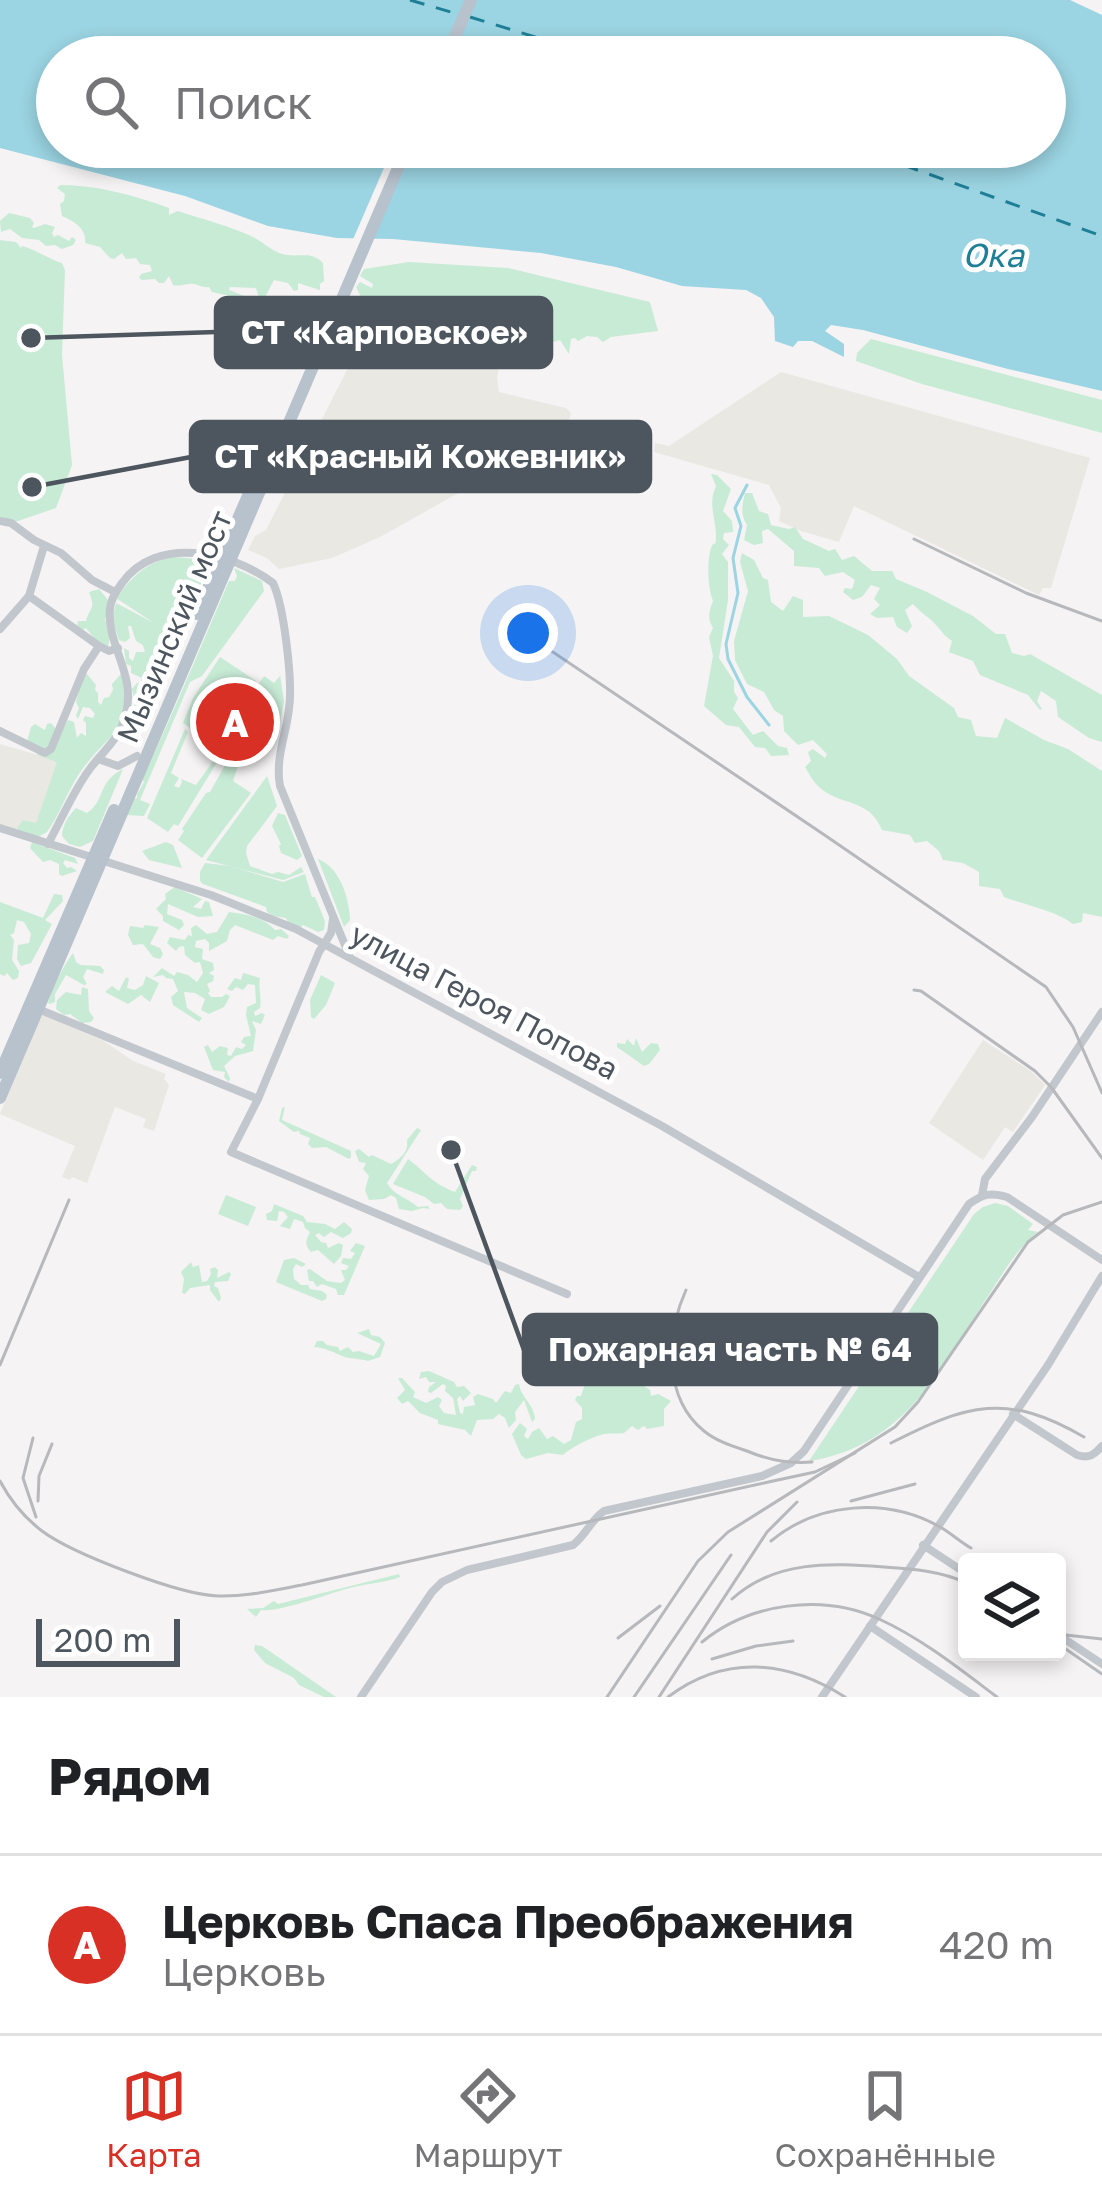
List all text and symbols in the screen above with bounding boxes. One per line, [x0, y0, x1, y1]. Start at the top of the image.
search box [36, 36, 1066, 168]
icon: search [78, 69, 144, 135]
text: Поиск [174, 75, 313, 129]
water label: Ока [962, 235, 1025, 274]
callout: СТ «Карповское» [216, 298, 551, 367]
text: СТ «Карповское» [241, 312, 527, 351]
callout: СТ «Красный Кожевник» [191, 422, 650, 491]
text: СТ «Красный Кожевник» [214, 436, 626, 475]
street label: Мызинский мост [109, 505, 239, 748]
your location [498, 603, 558, 663]
pin: A [196, 677, 274, 767]
street label: улица Героя Попова [345, 915, 624, 1087]
callout: Пожарная часть № 64 [524, 1315, 936, 1384]
text: Пожарная часть № 64 [548, 1329, 912, 1368]
map controls [958, 1553, 1066, 1661]
button: layers [958, 1553, 1066, 1661]
scale bar [36, 1613, 180, 1666]
text: 200 m [54, 1620, 152, 1659]
text: Рядом [48, 1745, 211, 1806]
text: Церковь Спаса Преображения [162, 1894, 853, 1948]
text: A [73, 1921, 101, 1968]
text: 420 m [939, 1921, 1054, 1968]
text: Церковь [162, 1948, 326, 1995]
tab: Карта [106, 2063, 202, 2174]
tab: Маршрут [414, 2063, 563, 2174]
tab: Сохранённые [775, 2063, 996, 2174]

